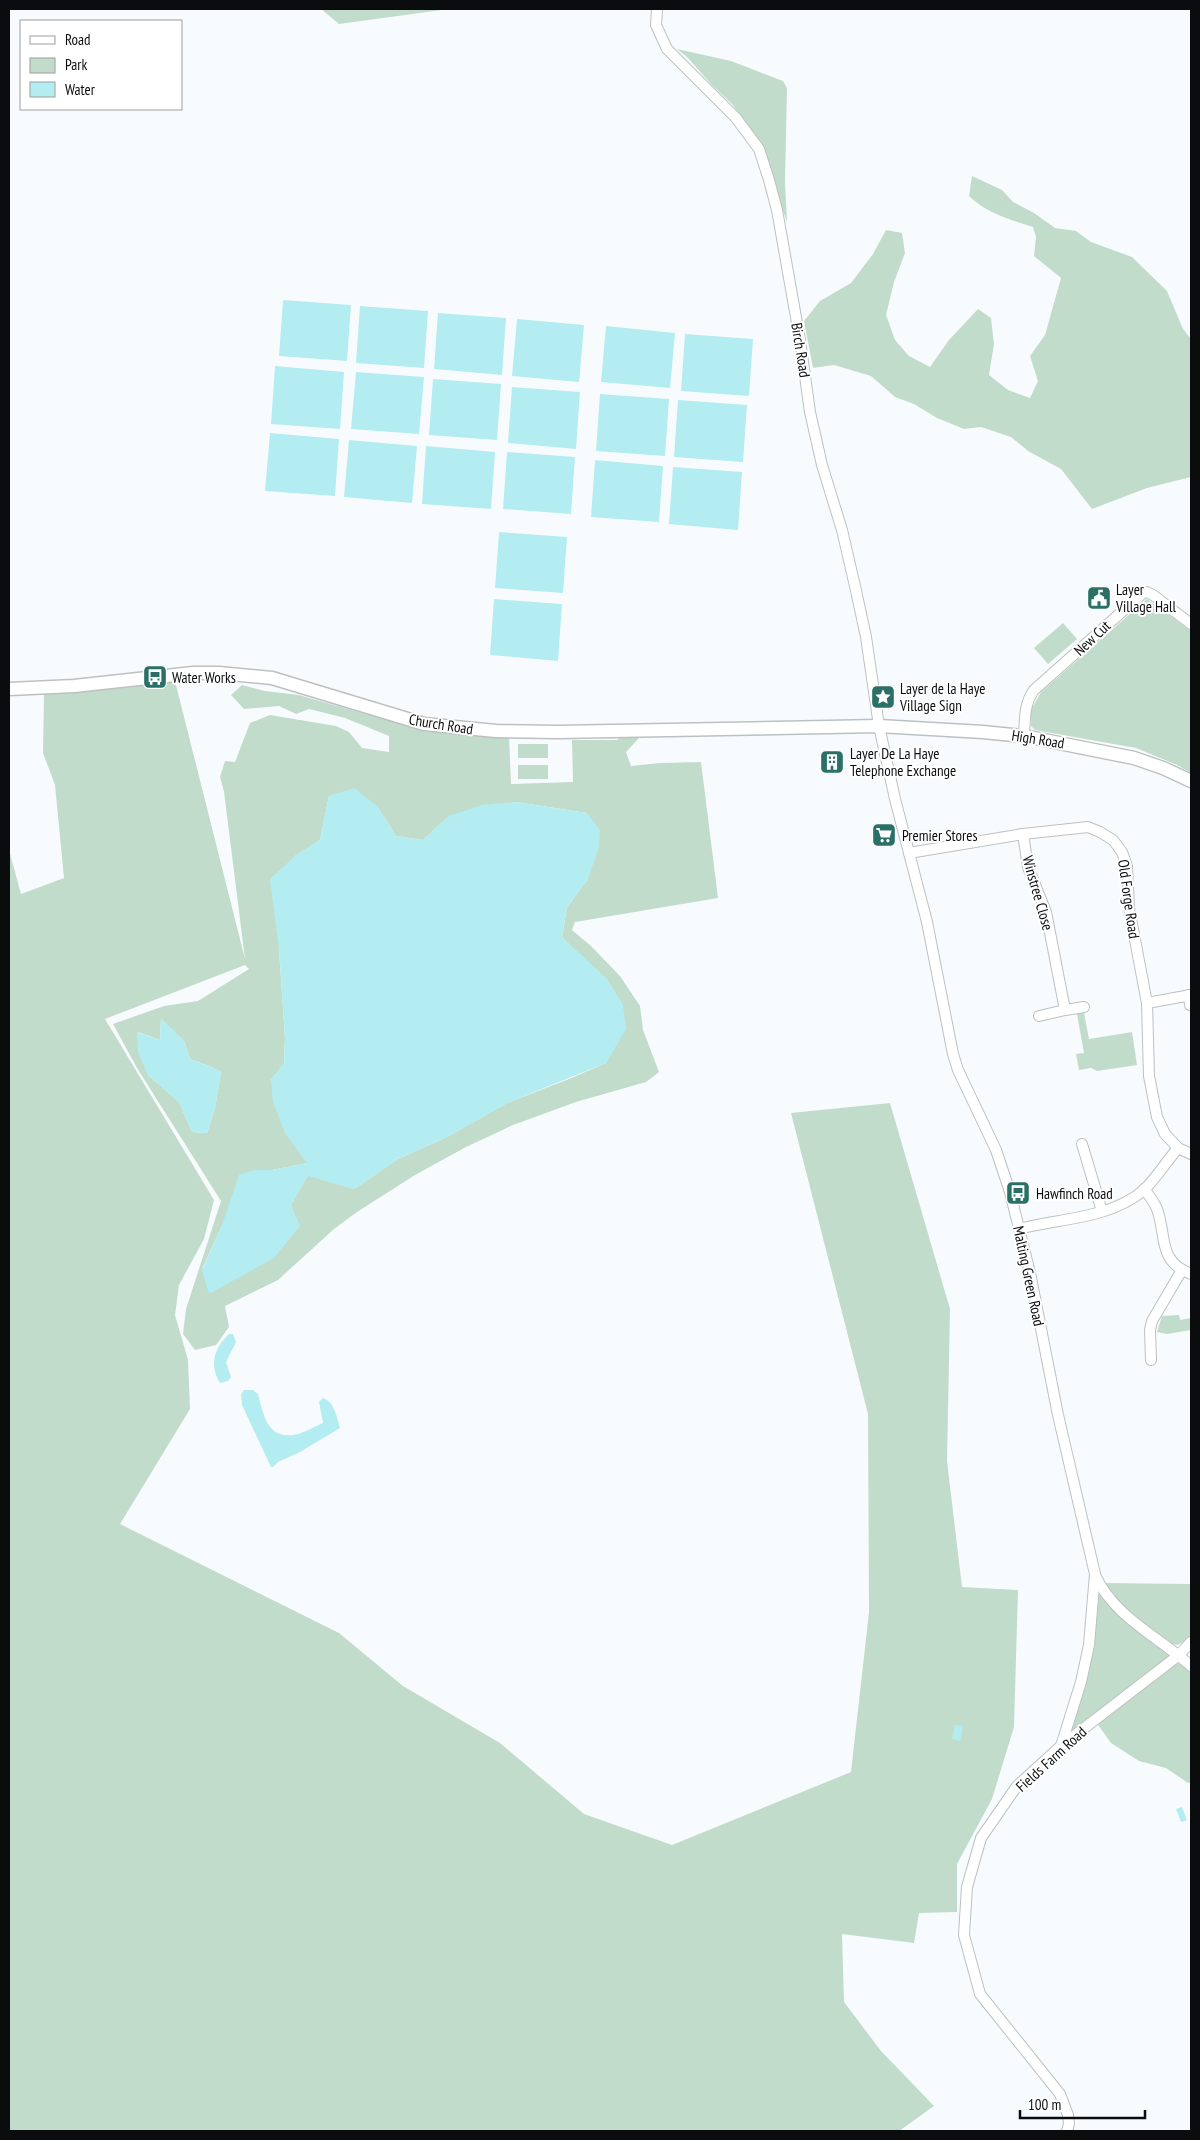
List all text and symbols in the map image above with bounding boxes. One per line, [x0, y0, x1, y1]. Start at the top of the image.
legend [20, 20, 182, 110]
text: Road [65, 30, 91, 49]
text: Park [65, 55, 87, 74]
text: Water [65, 80, 96, 99]
street label: Birch Road [787, 321, 815, 379]
place label: Layer Village Hall [1115, 580, 1177, 616]
public building icon: Layer Village Hall [1086, 585, 1112, 611]
street label: New Cut [1070, 616, 1114, 660]
bus stop icon: Water Works [142, 664, 168, 690]
place label: Water Works [172, 668, 236, 687]
place label: Layer de la Haye Village Sign [899, 679, 986, 715]
place icon: Layer de la Haye Village Sign [870, 684, 896, 710]
street label: Church Road [408, 710, 474, 738]
street label: High Road [1010, 725, 1066, 753]
place label: Layer De La Haye Telephone Exchange [850, 744, 956, 780]
building icon: Layer De La Haye Telephone Exchange [819, 749, 845, 775]
supermarket icon: Premier Stores [871, 822, 897, 848]
place label: Premier Stores [902, 826, 977, 845]
street label: Winstree Close [1018, 853, 1058, 933]
street label: Old Forge Road [1114, 858, 1144, 940]
bus stop icon: Hawfinch Road [1005, 1180, 1031, 1206]
place label: Hawfinch Road [1036, 1184, 1113, 1203]
street label: Malting Green Road [1009, 1224, 1049, 1328]
street label: Fields Farm Road [1012, 1722, 1090, 1796]
scale bar [1020, 2088, 1145, 2120]
text: 100 m [1028, 2095, 1061, 2114]

